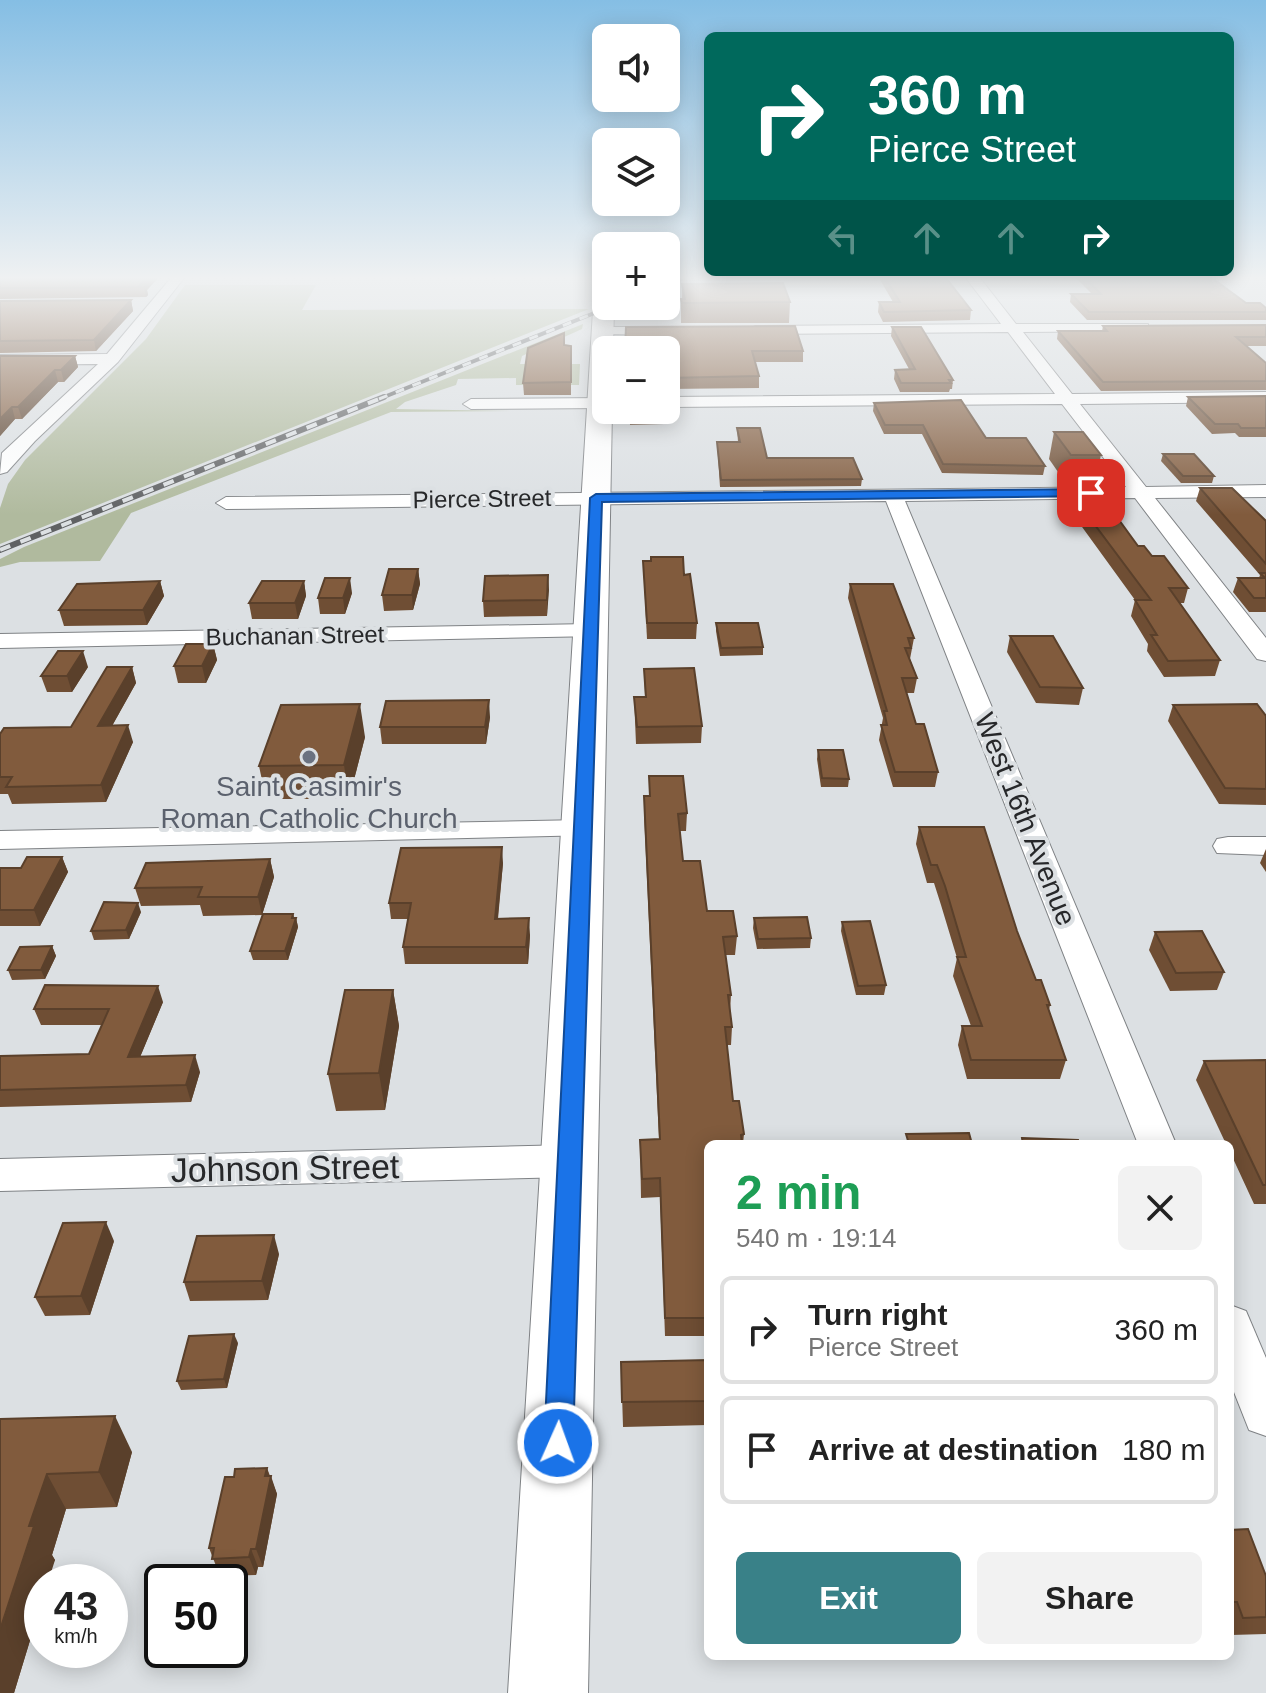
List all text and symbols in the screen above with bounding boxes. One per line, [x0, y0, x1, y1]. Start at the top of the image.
map controls [592, 24, 680, 424]
button: sound [592, 24, 680, 112]
text: 360 m [868, 63, 1027, 126]
icon: right [736, 64, 840, 168]
button: layers [592, 128, 680, 216]
text: Pierce Street [868, 129, 1076, 170]
icon: left [821, 216, 865, 260]
icon: ahead [905, 216, 949, 260]
icon: ahead [989, 216, 1033, 260]
icon: right [1073, 216, 1117, 260]
button: + [592, 232, 680, 320]
button: − [592, 336, 680, 424]
pin [1057, 459, 1125, 527]
icon: arrive [1069, 471, 1113, 515]
street label: Pierce Street [412, 484, 552, 513]
street label: Buchanan Street [205, 620, 385, 651]
street label: West 16th Avenue [969, 708, 1082, 930]
marker: Saint Casimir's Roman Catholic Church [300, 748, 318, 766]
place label: Saint Casimir's Roman Catholic Church [160, 771, 458, 834]
street label: Johnson Street [170, 1147, 400, 1189]
text: 2 min [736, 1166, 861, 1219]
button: close [1118, 1166, 1202, 1250]
text: 540 m · 19:14 [736, 1223, 896, 1253]
text: Turn right [808, 1298, 947, 1331]
icon: right [740, 1308, 784, 1352]
text: 360 m [1115, 1313, 1198, 1346]
text: Pierce Street [808, 1332, 958, 1362]
position arrow [516, 1401, 600, 1485]
icon: arrive [740, 1428, 784, 1472]
text: Arrive at destination [808, 1433, 1098, 1466]
text: 180 m [1122, 1433, 1205, 1466]
button: Exit [736, 1552, 961, 1644]
button: Share [977, 1552, 1202, 1644]
speed limit sign: 50 [144, 1564, 248, 1668]
text: 43 [54, 1584, 98, 1628]
text: km/h [54, 1625, 98, 1647]

